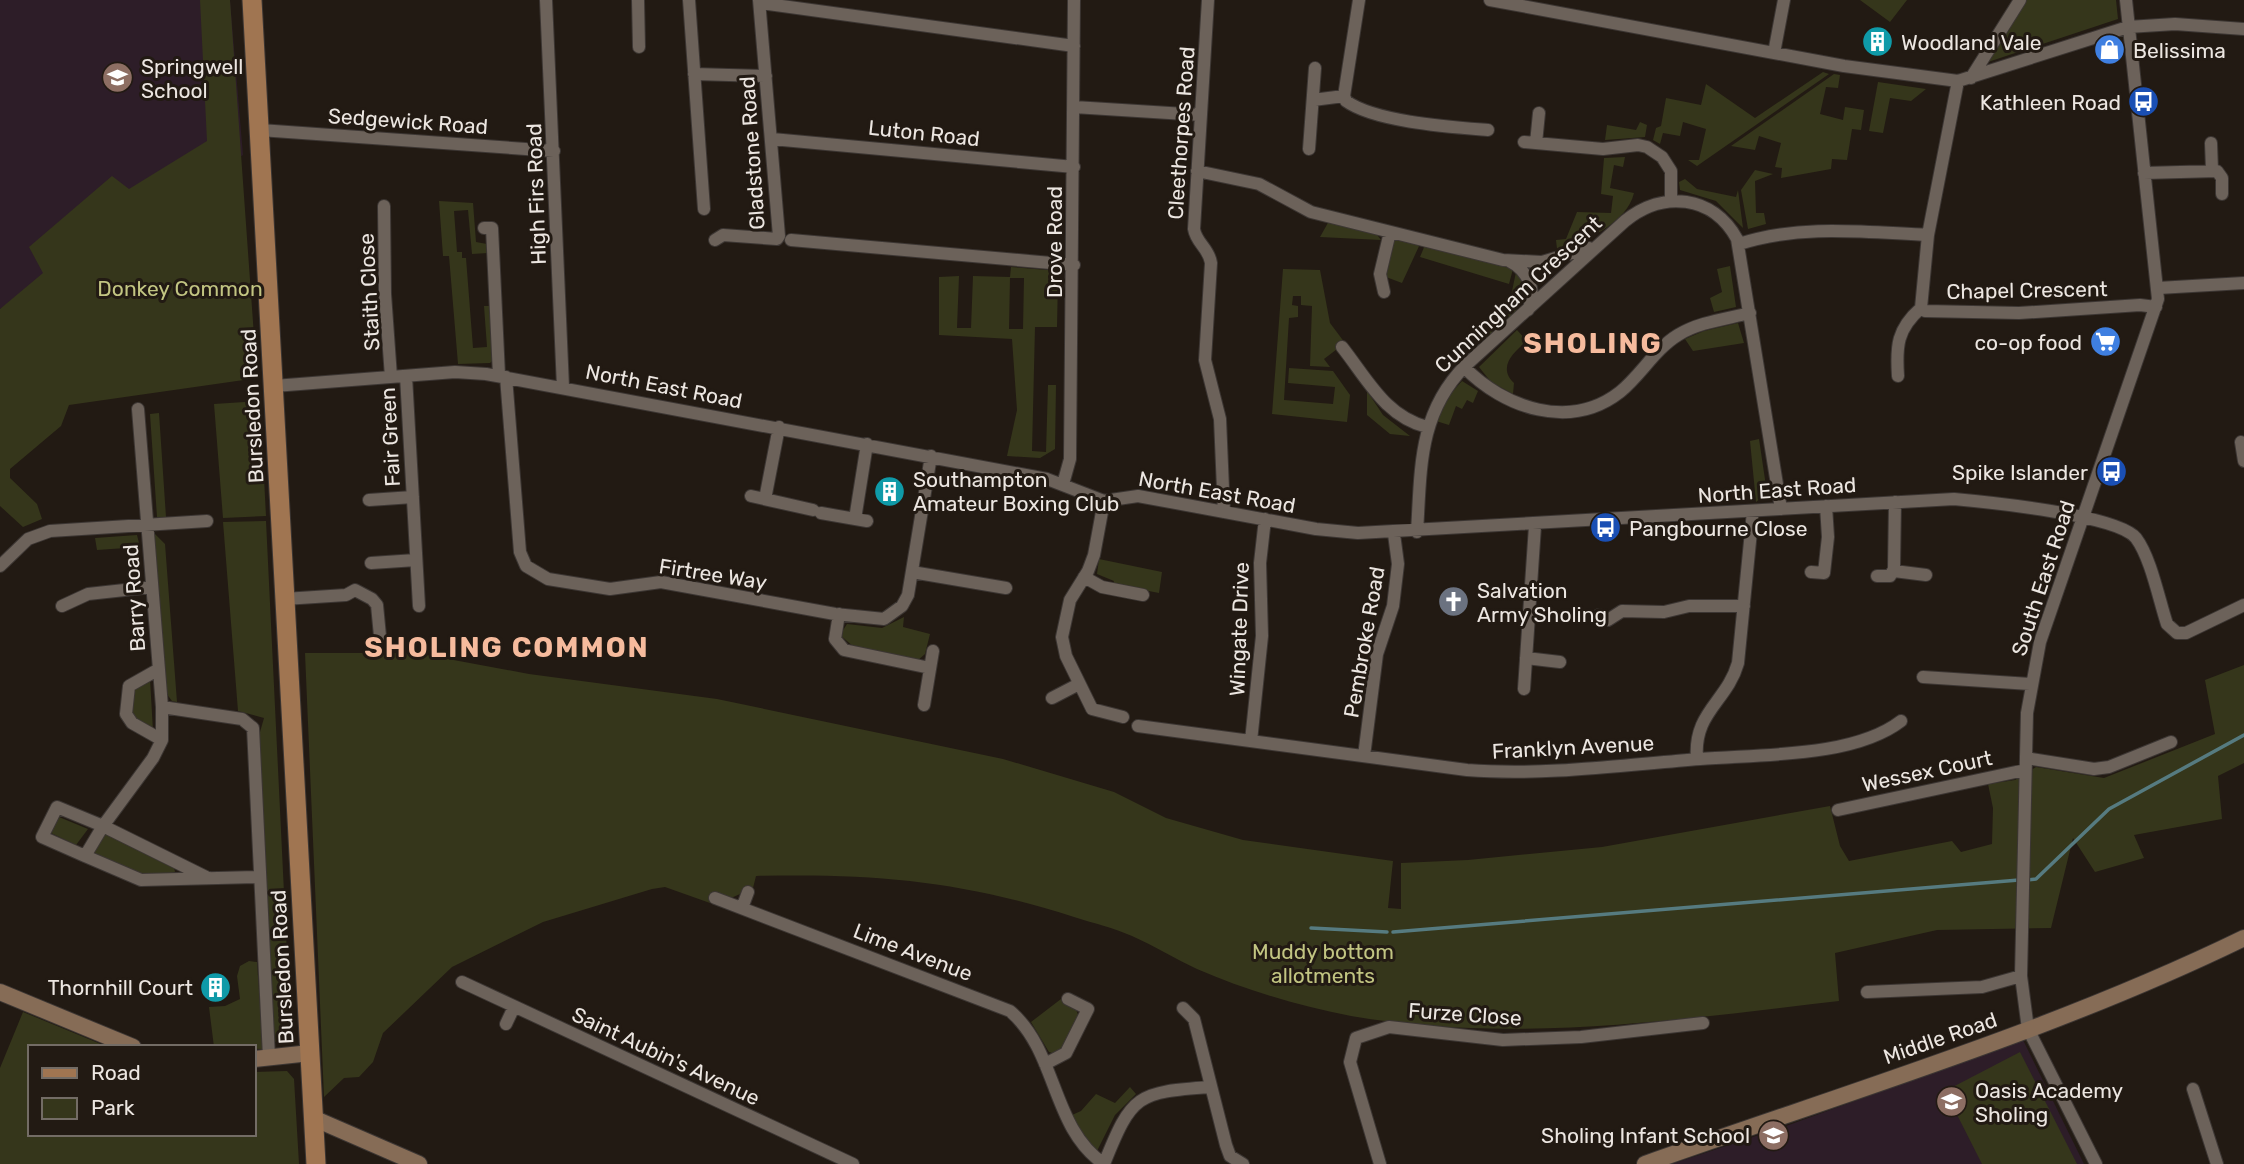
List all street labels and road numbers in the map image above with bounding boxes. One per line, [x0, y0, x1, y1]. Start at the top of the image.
street label: Cleethorpes Road [1162, 46, 1200, 220]
street label: Gladstone Road [734, 75, 770, 231]
street label: Sedgewick Road [327, 103, 489, 139]
street label: Luton Road [867, 115, 981, 151]
street label: High Firs Road [521, 123, 551, 265]
street label: Drove Road [1042, 186, 1067, 298]
street label: Cunningham Crescent [1429, 210, 1607, 378]
street label: Staith Close [353, 233, 385, 351]
street label: Chapel Crescent [1946, 276, 2108, 304]
street label: Bursledon Road [235, 328, 269, 484]
street label: North East Road [584, 359, 744, 413]
street label: Fair Green [375, 387, 405, 487]
street label: North East Road [1137, 466, 1297, 518]
street label: North East Road [1697, 472, 1857, 508]
street label: South East Road [2006, 497, 2080, 659]
street label: Barry Road [118, 543, 150, 653]
street label: Firtree Way [657, 553, 769, 595]
street label: Wingate Drive [1224, 561, 1254, 697]
street label: Pembroke Road [1338, 564, 1390, 720]
street label: Franklyn Avenue [1491, 730, 1655, 764]
street label: Wessex Court [1860, 745, 1994, 797]
street label: Bursledon Road [265, 889, 299, 1045]
street label: Lime Avenue [850, 918, 976, 986]
street label: Furze Close [1407, 998, 1523, 1030]
street label: Saint Aubin's Avenue [568, 1001, 764, 1111]
street label: Middle Road [1880, 1007, 2000, 1069]

